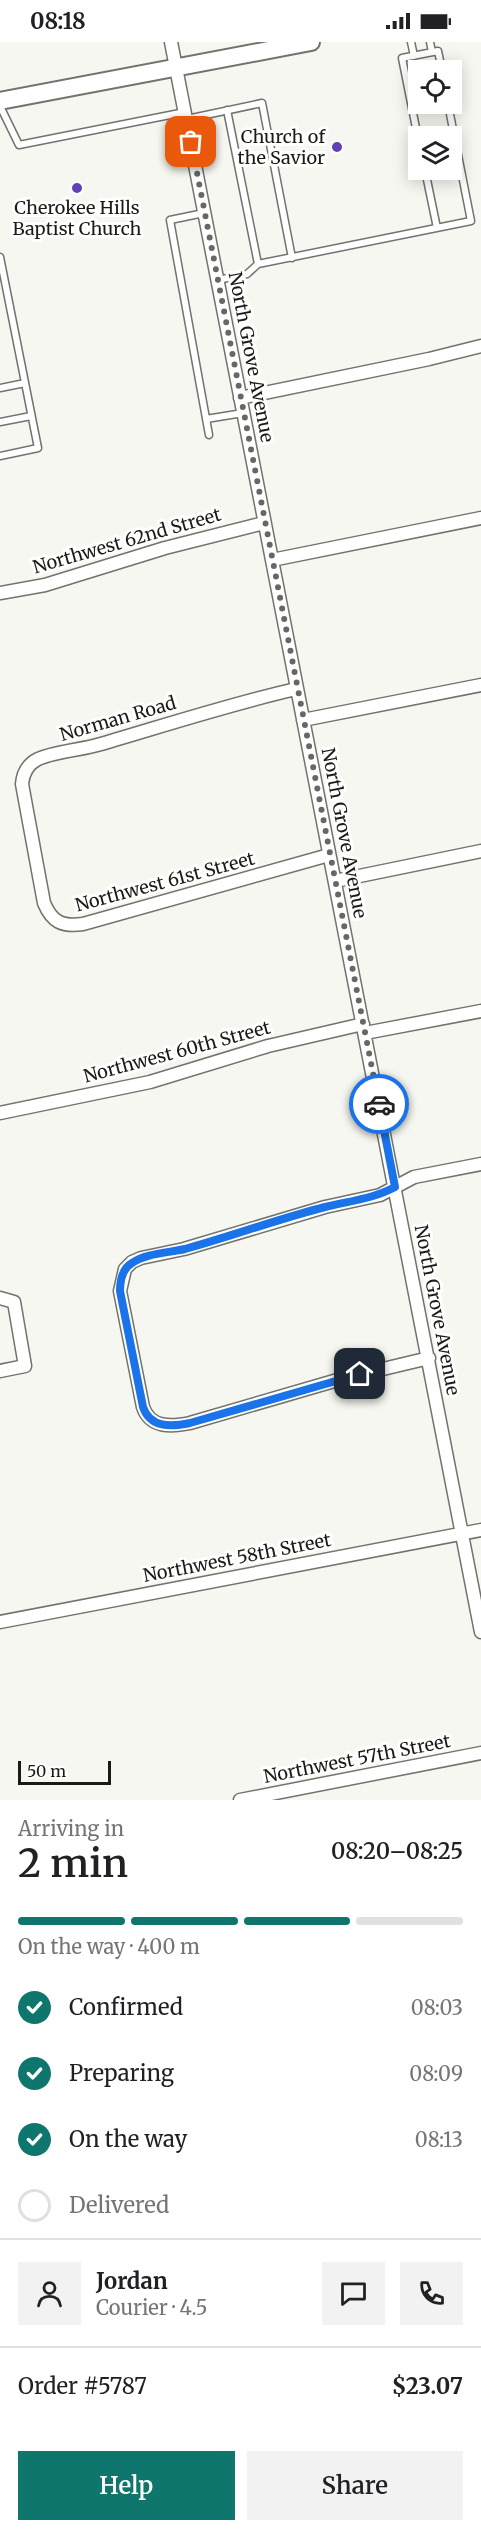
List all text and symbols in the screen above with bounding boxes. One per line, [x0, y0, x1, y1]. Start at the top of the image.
text: 08:18 [30, 7, 86, 35]
map controls [408, 60, 462, 180]
button: locate [408, 60, 462, 114]
pin [165, 116, 216, 167]
icon: bag [174, 125, 207, 158]
place label: Church of the Savior [238, 125, 326, 169]
button: layers [408, 126, 462, 180]
marker: Church of the Savior [330, 140, 344, 154]
marker: Cherokee Hills Baptist Church [70, 181, 84, 195]
place label: Cherokee Hills Baptist Church [13, 196, 142, 240]
street label: North Grove Avenue [224, 270, 279, 444]
street label: Northwest 62nd Street [30, 503, 224, 578]
street label: Norman Road [57, 691, 179, 746]
street label: North Grove Avenue [317, 746, 372, 920]
street label: Northwest 61st Street [73, 846, 257, 917]
street label: Northwest 60th Street [81, 1015, 273, 1088]
courier [349, 1074, 409, 1134]
icon: car [363, 1088, 396, 1121]
street label: North Grove Avenue [410, 1223, 465, 1397]
pin [334, 1348, 385, 1399]
icon: home [343, 1357, 376, 1390]
street label: Northwest 58th Street [141, 1528, 333, 1587]
street label: Northwest 57th Street [262, 1729, 452, 1788]
scale bar [18, 1758, 111, 1786]
text: 50 m [27, 1761, 66, 1781]
text: Arriving in [18, 1816, 124, 1841]
text: 08:20–08:25 [331, 1837, 463, 1865]
text: 2 min [18, 1839, 128, 1888]
text: On the way · 400 m [18, 1934, 200, 1959]
icon: check [18, 1991, 51, 2024]
text: Confirmed [69, 1993, 183, 2021]
text: 08:03 [411, 1995, 463, 2020]
icon: check [18, 2057, 51, 2090]
text: Preparing [69, 2059, 174, 2087]
text: 08:09 [409, 2061, 463, 2086]
icon: check [18, 2123, 51, 2156]
text: On the way [69, 2125, 187, 2153]
text: 08:13 [415, 2127, 463, 2152]
text: Delivered [69, 2191, 169, 2219]
button: person [18, 2262, 81, 2325]
button: chat [322, 2262, 385, 2325]
button: phone [400, 2262, 463, 2325]
text: Jordan [96, 2267, 168, 2295]
text: Courier · 4.5 [96, 2295, 208, 2320]
text: Order #5787 [18, 2372, 147, 2400]
text: $23.07 [392, 2372, 463, 2400]
button: Help [18, 2451, 235, 2520]
button: Share [247, 2451, 463, 2520]

